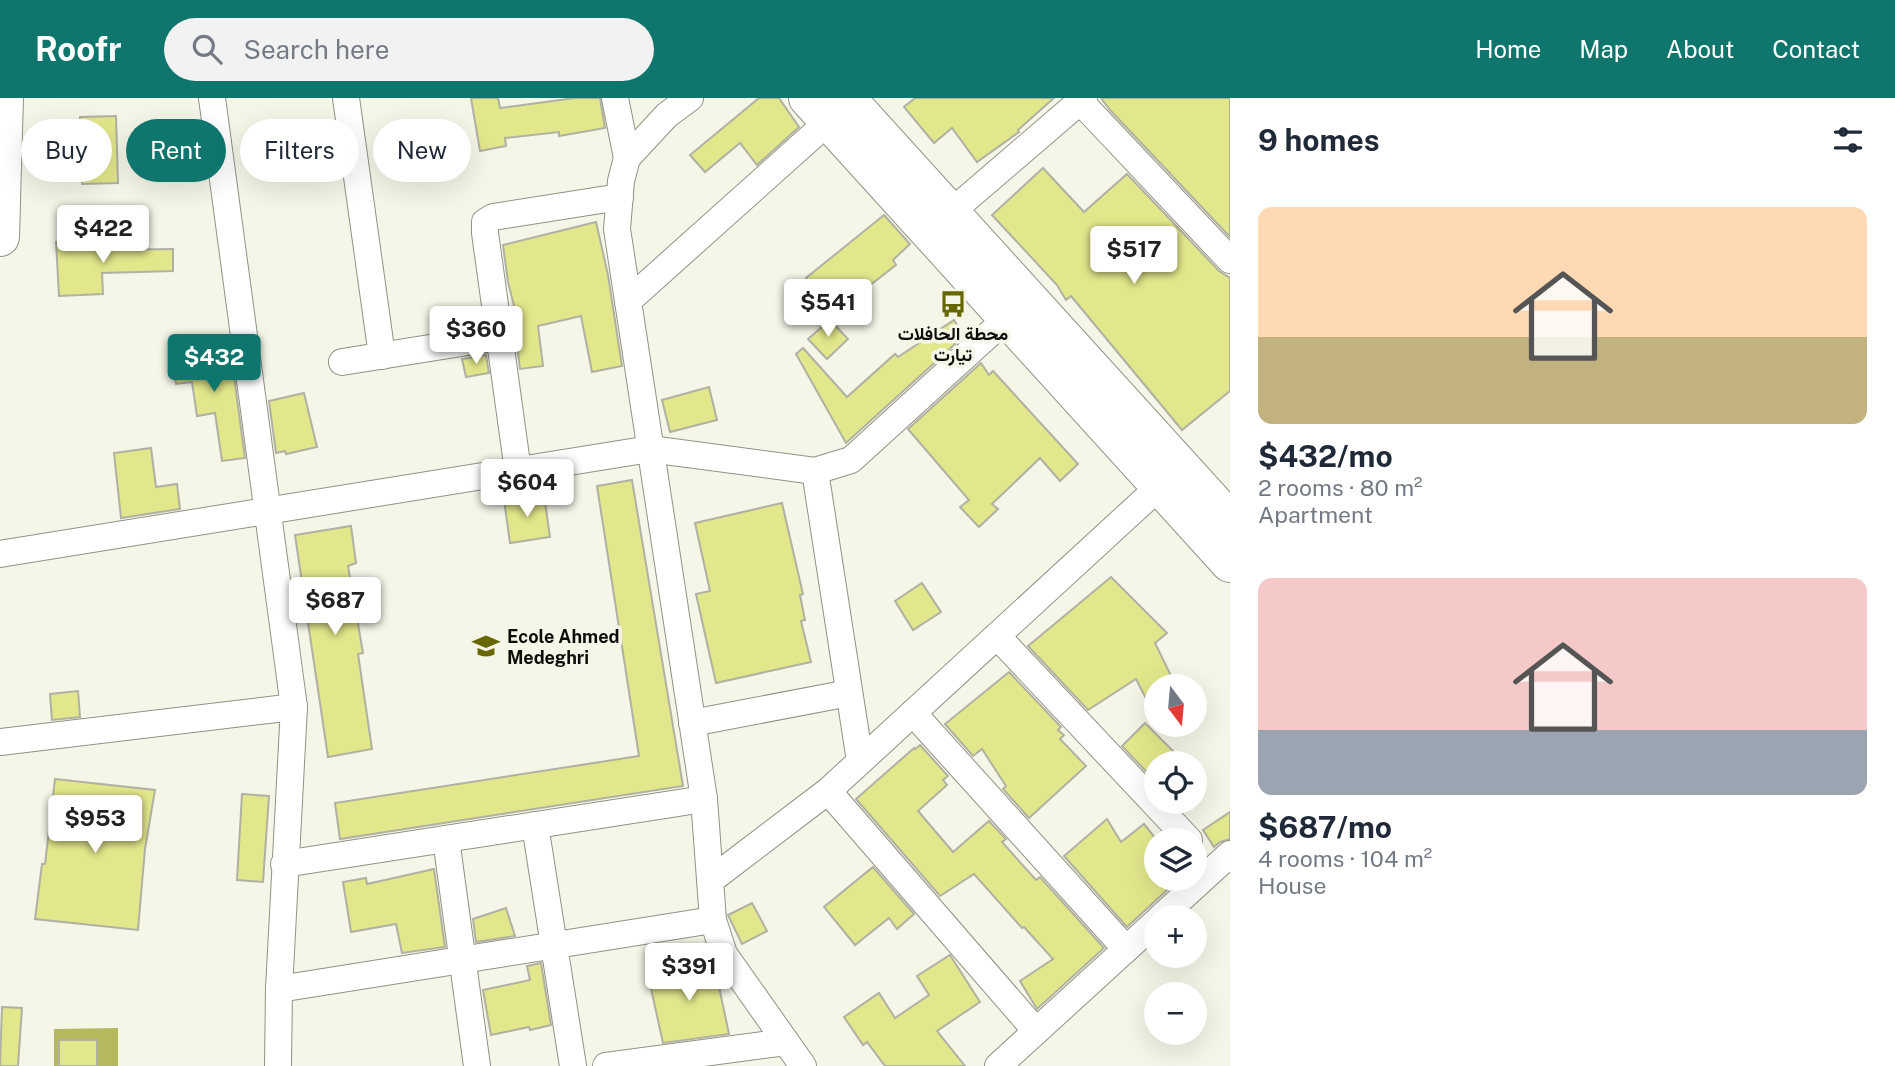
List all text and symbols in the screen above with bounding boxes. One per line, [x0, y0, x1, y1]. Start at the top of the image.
search box [164, 18, 654, 81]
text: Roofr [35, 30, 122, 68]
icon: search [188, 30, 226, 68]
text: Search here [244, 34, 390, 65]
text: Home [1475, 35, 1541, 63]
text: Map [1579, 35, 1628, 63]
text: About [1666, 35, 1734, 63]
text: Contact [1772, 35, 1860, 63]
chip: Buy [21, 119, 112, 182]
chip: Rent [126, 119, 226, 182]
chip: Filters [240, 119, 359, 182]
chip: New [373, 119, 471, 182]
icon: filters [1829, 121, 1867, 159]
text: 9 homes [1258, 122, 1380, 158]
pin: $422 [62, 206, 144, 265]
text: $422 [73, 214, 133, 241]
pin: $517 [1093, 226, 1175, 286]
text: $517 [1106, 235, 1162, 262]
icon: home [1500, 253, 1626, 379]
pin: $541 [787, 280, 869, 339]
text: $541 [800, 288, 856, 315]
bus stop icon: محطة الحافلات تيارت [938, 289, 968, 319]
pin: $360 [435, 306, 517, 366]
text: $360 [446, 315, 506, 342]
place label: محطة الحافلات تيارت [898, 323, 1009, 366]
pin: $432 [173, 334, 255, 394]
text: $432 [184, 343, 244, 370]
text: $432/mo [1258, 438, 1393, 474]
pin: $604 [486, 460, 568, 519]
text: $604 [497, 468, 557, 495]
text: 2 rooms · 80 m² [1258, 474, 1423, 501]
text: Apartment [1258, 501, 1373, 528]
pin: $687 [294, 578, 376, 637]
text: $687 [305, 586, 365, 613]
icon: home [1500, 624, 1626, 750]
place label: Ecole Ahmed Medeghri [507, 626, 620, 668]
school or university icon: Ecole Ahmed Medeghri [471, 631, 501, 661]
north arrow [1144, 674, 1208, 737]
map controls [1144, 674, 1207, 1045]
button: locate [1144, 751, 1207, 814]
pin: $953 [54, 796, 136, 855]
text: $953 [64, 804, 126, 831]
text: $687/mo [1258, 809, 1392, 845]
button: layers [1144, 828, 1207, 891]
text: 4 rooms · 104 m² [1258, 845, 1432, 872]
text: House [1258, 872, 1326, 899]
button: + [1144, 905, 1207, 968]
pin: $391 [648, 944, 730, 1003]
text: $391 [661, 952, 717, 979]
button: − [1144, 982, 1207, 1045]

